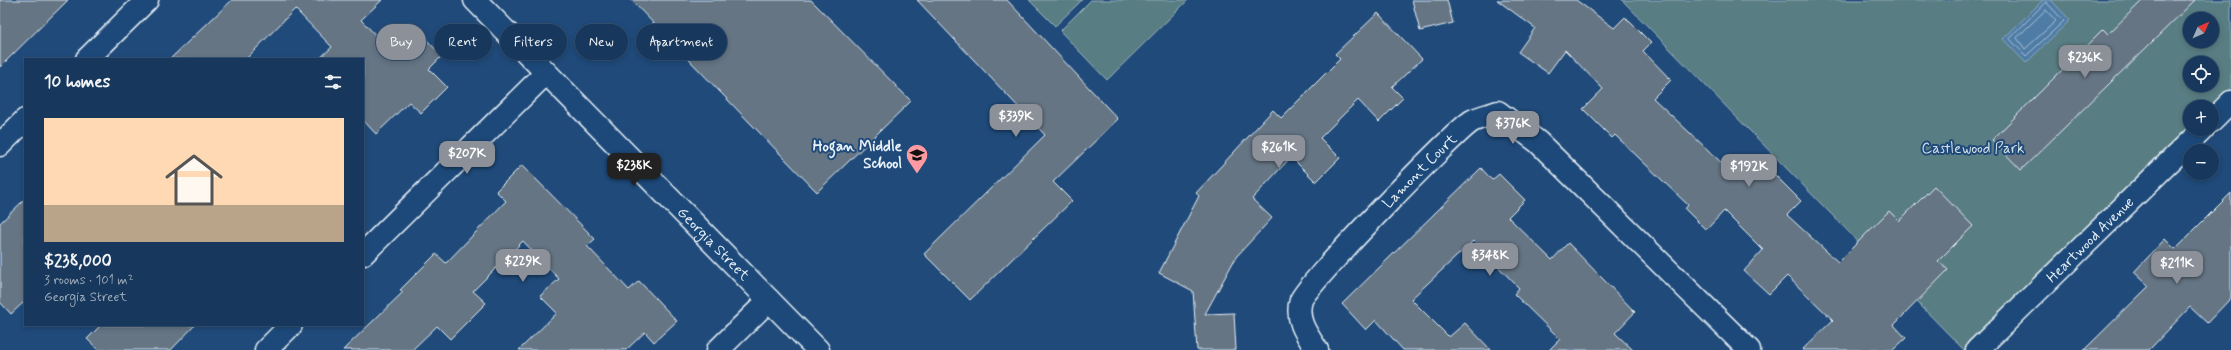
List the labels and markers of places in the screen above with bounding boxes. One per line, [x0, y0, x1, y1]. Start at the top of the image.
pin: $236K [2057, 45, 2113, 79]
pin: $339K [988, 104, 1044, 138]
pin: $376K [1485, 111, 1541, 145]
pin: $261K [1251, 135, 1307, 169]
place label: Hogan Middle School [813, 137, 903, 174]
pin: $207K [439, 141, 495, 175]
school or university icon: Hogan Middle School [904, 142, 930, 175]
pin: $238K [606, 153, 662, 187]
pin: $192K [1721, 154, 1777, 188]
pin: $348K [1462, 243, 1518, 277]
pin: $229K [495, 249, 551, 283]
pin: $211K [2149, 251, 2205, 285]

